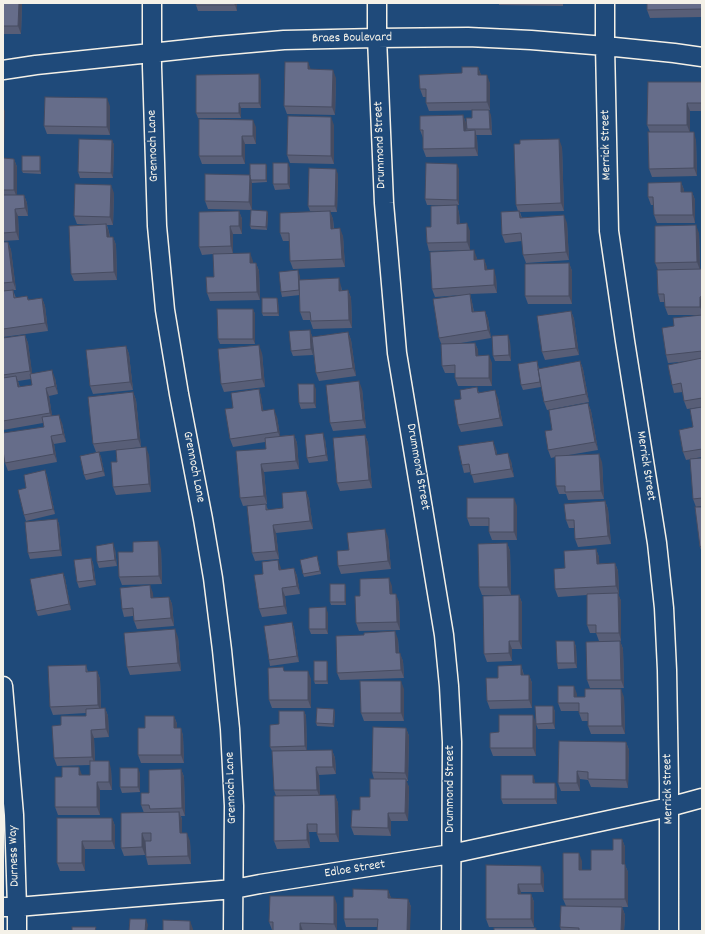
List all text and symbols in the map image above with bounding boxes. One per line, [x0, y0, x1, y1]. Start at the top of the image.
street label: Braes Boulevard [312, 31, 392, 47]
street label: Drummond Street [372, 101, 390, 189]
street label: Grennoch Lane [145, 110, 163, 182]
street label: Merrick Street [599, 110, 615, 180]
street label: Drummond Street [402, 423, 432, 511]
street label: Grennoch Lane [178, 430, 208, 504]
street label: Merrick Street [632, 430, 658, 502]
street label: Drummond Street [443, 745, 459, 833]
street label: Grennoch Lane [223, 752, 241, 824]
street label: Merrick Street [661, 754, 677, 824]
street label: Durness Way [6, 825, 24, 887]
street label: Edloe Street [324, 858, 386, 882]

